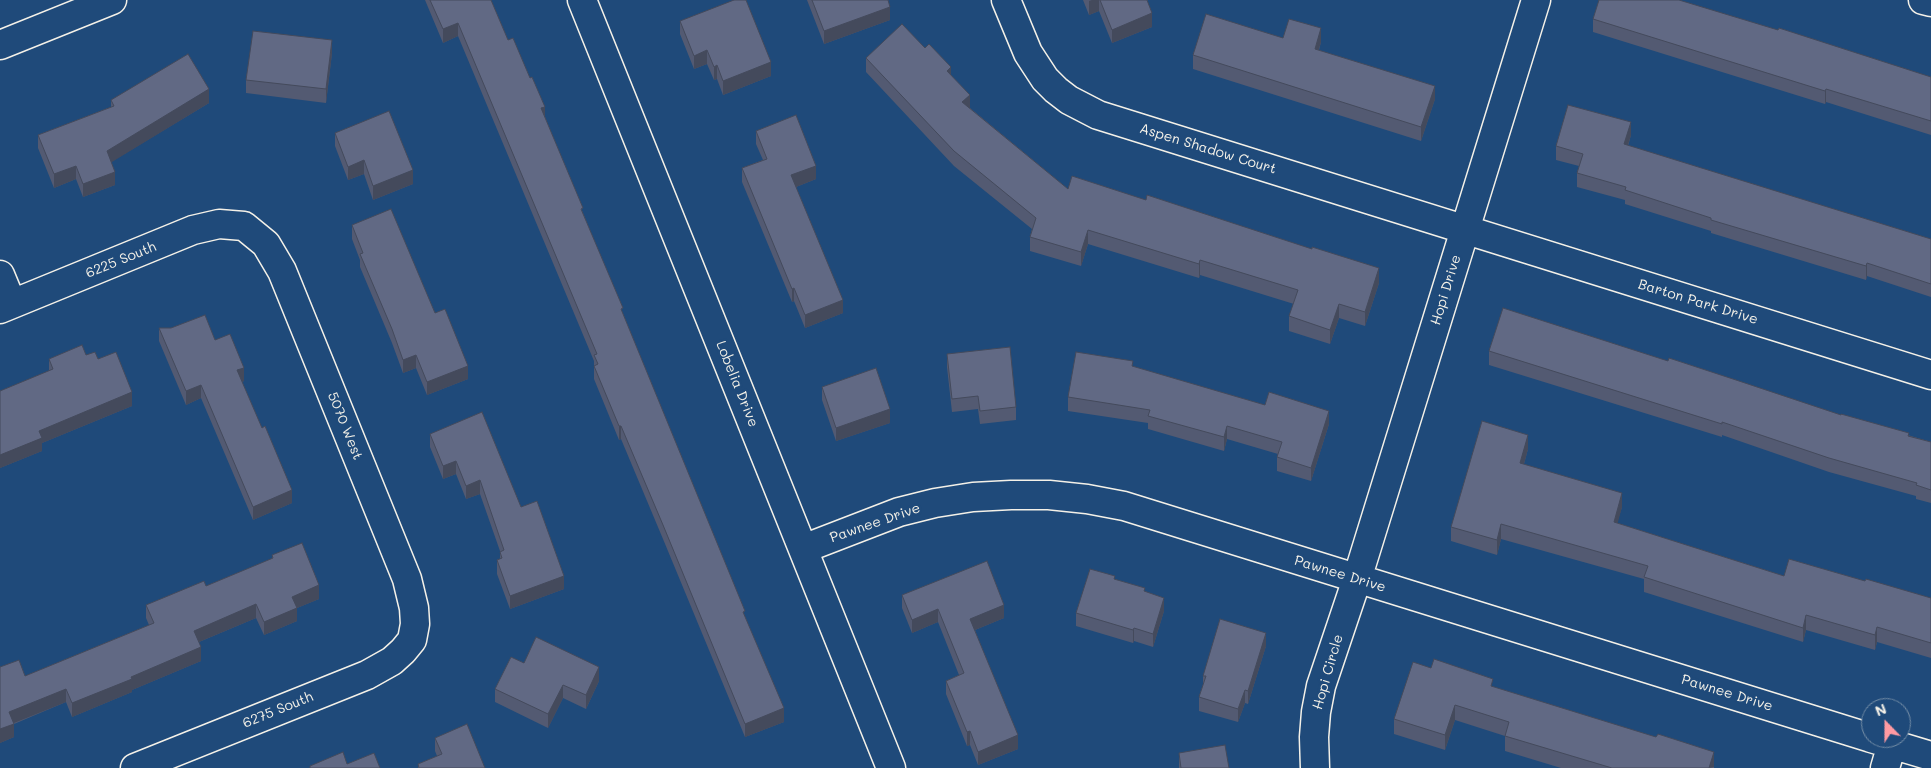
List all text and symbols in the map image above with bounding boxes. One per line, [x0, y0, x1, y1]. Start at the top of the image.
street label: Aspen Shadow Court [1138, 120, 1278, 178]
street label: 6225 South [83, 238, 159, 282]
street label: Hopi Drive [1427, 253, 1465, 327]
street label: Barton Park Drive [1636, 276, 1760, 328]
street label: Lobelia Drive [712, 339, 762, 429]
street label: 5070 West [324, 390, 366, 462]
street label: Pawnee Drive [827, 500, 923, 546]
street label: Pawnee Drive [1292, 552, 1388, 596]
street label: Hopi Circle [1309, 632, 1347, 712]
street label: Pawnee Drive [1679, 671, 1775, 715]
street label: 6275 South [240, 688, 316, 732]
north arrow [1861, 698, 1911, 748]
text: N [1872, 699, 1889, 720]

